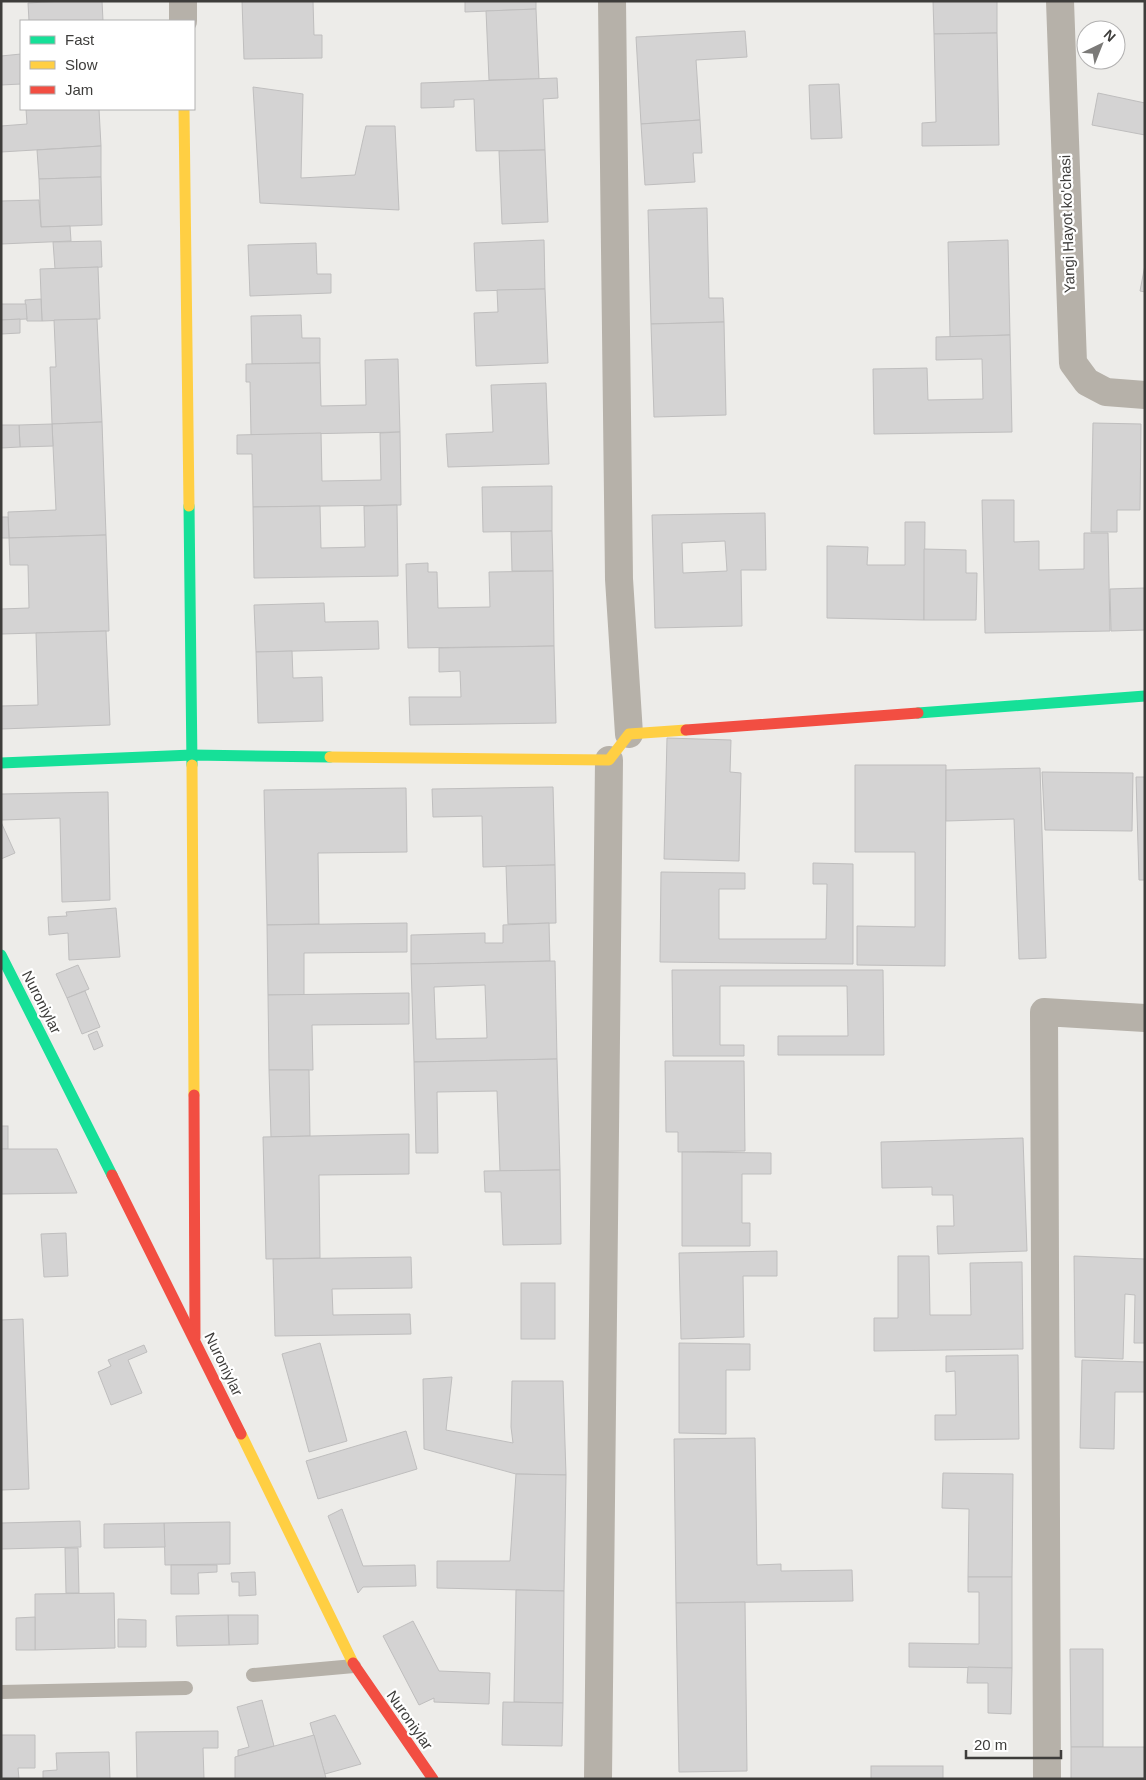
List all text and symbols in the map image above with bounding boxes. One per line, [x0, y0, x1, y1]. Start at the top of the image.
legend [20, 20, 195, 110]
north arrow [1076, 20, 1126, 70]
text: N [1101, 26, 1119, 45]
text: Fast [65, 31, 95, 48]
text: Slow [65, 56, 98, 73]
text: Jam [65, 81, 93, 98]
street label: Yangi Hayot ko'chasi [1056, 154, 1078, 294]
street label: Nuroniylar [19, 968, 65, 1036]
street label: Nuroniylar [201, 1330, 247, 1398]
street label: Nuroniylar [383, 1687, 437, 1753]
scale bar [966, 1728, 1061, 1760]
text: 20 m [974, 1736, 1007, 1753]

